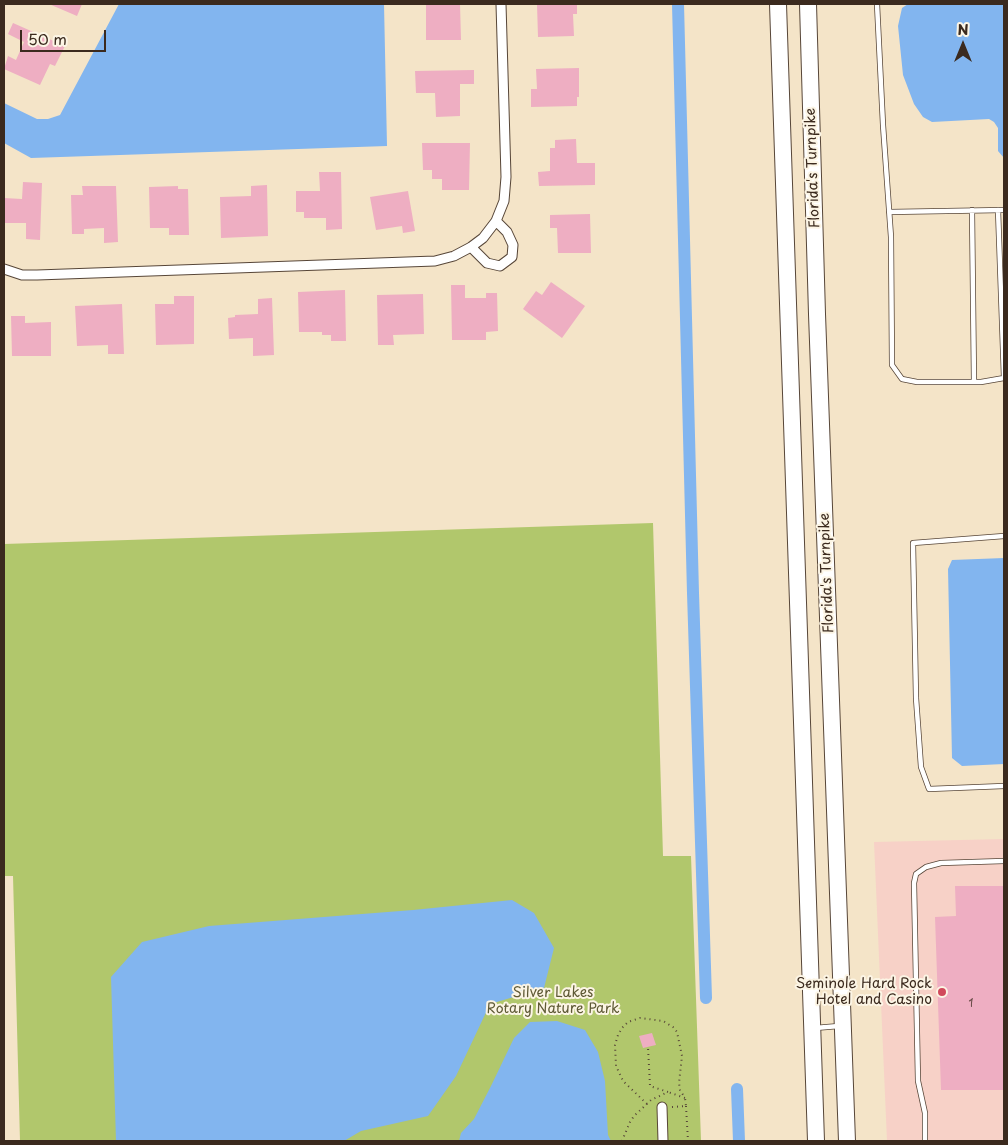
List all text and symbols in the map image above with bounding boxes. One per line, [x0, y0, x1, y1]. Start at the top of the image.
text: N [957, 19, 969, 40]
scale bar [22, 20, 109, 52]
north arrow [938, 20, 988, 70]
text: 50 m [28, 27, 67, 50]
street label: Florida's Turnpike [803, 108, 823, 228]
street label: Florida's Turnpike [817, 513, 837, 633]
place label: Seminole Hard Rock Hotel and Casino [796, 976, 932, 1009]
park label: Silver Lakes Rotary Nature Park [486, 985, 620, 1018]
marker: Seminole Hard Rock Hotel and Casino [936, 986, 948, 998]
house number: 1 [969, 997, 973, 1011]

